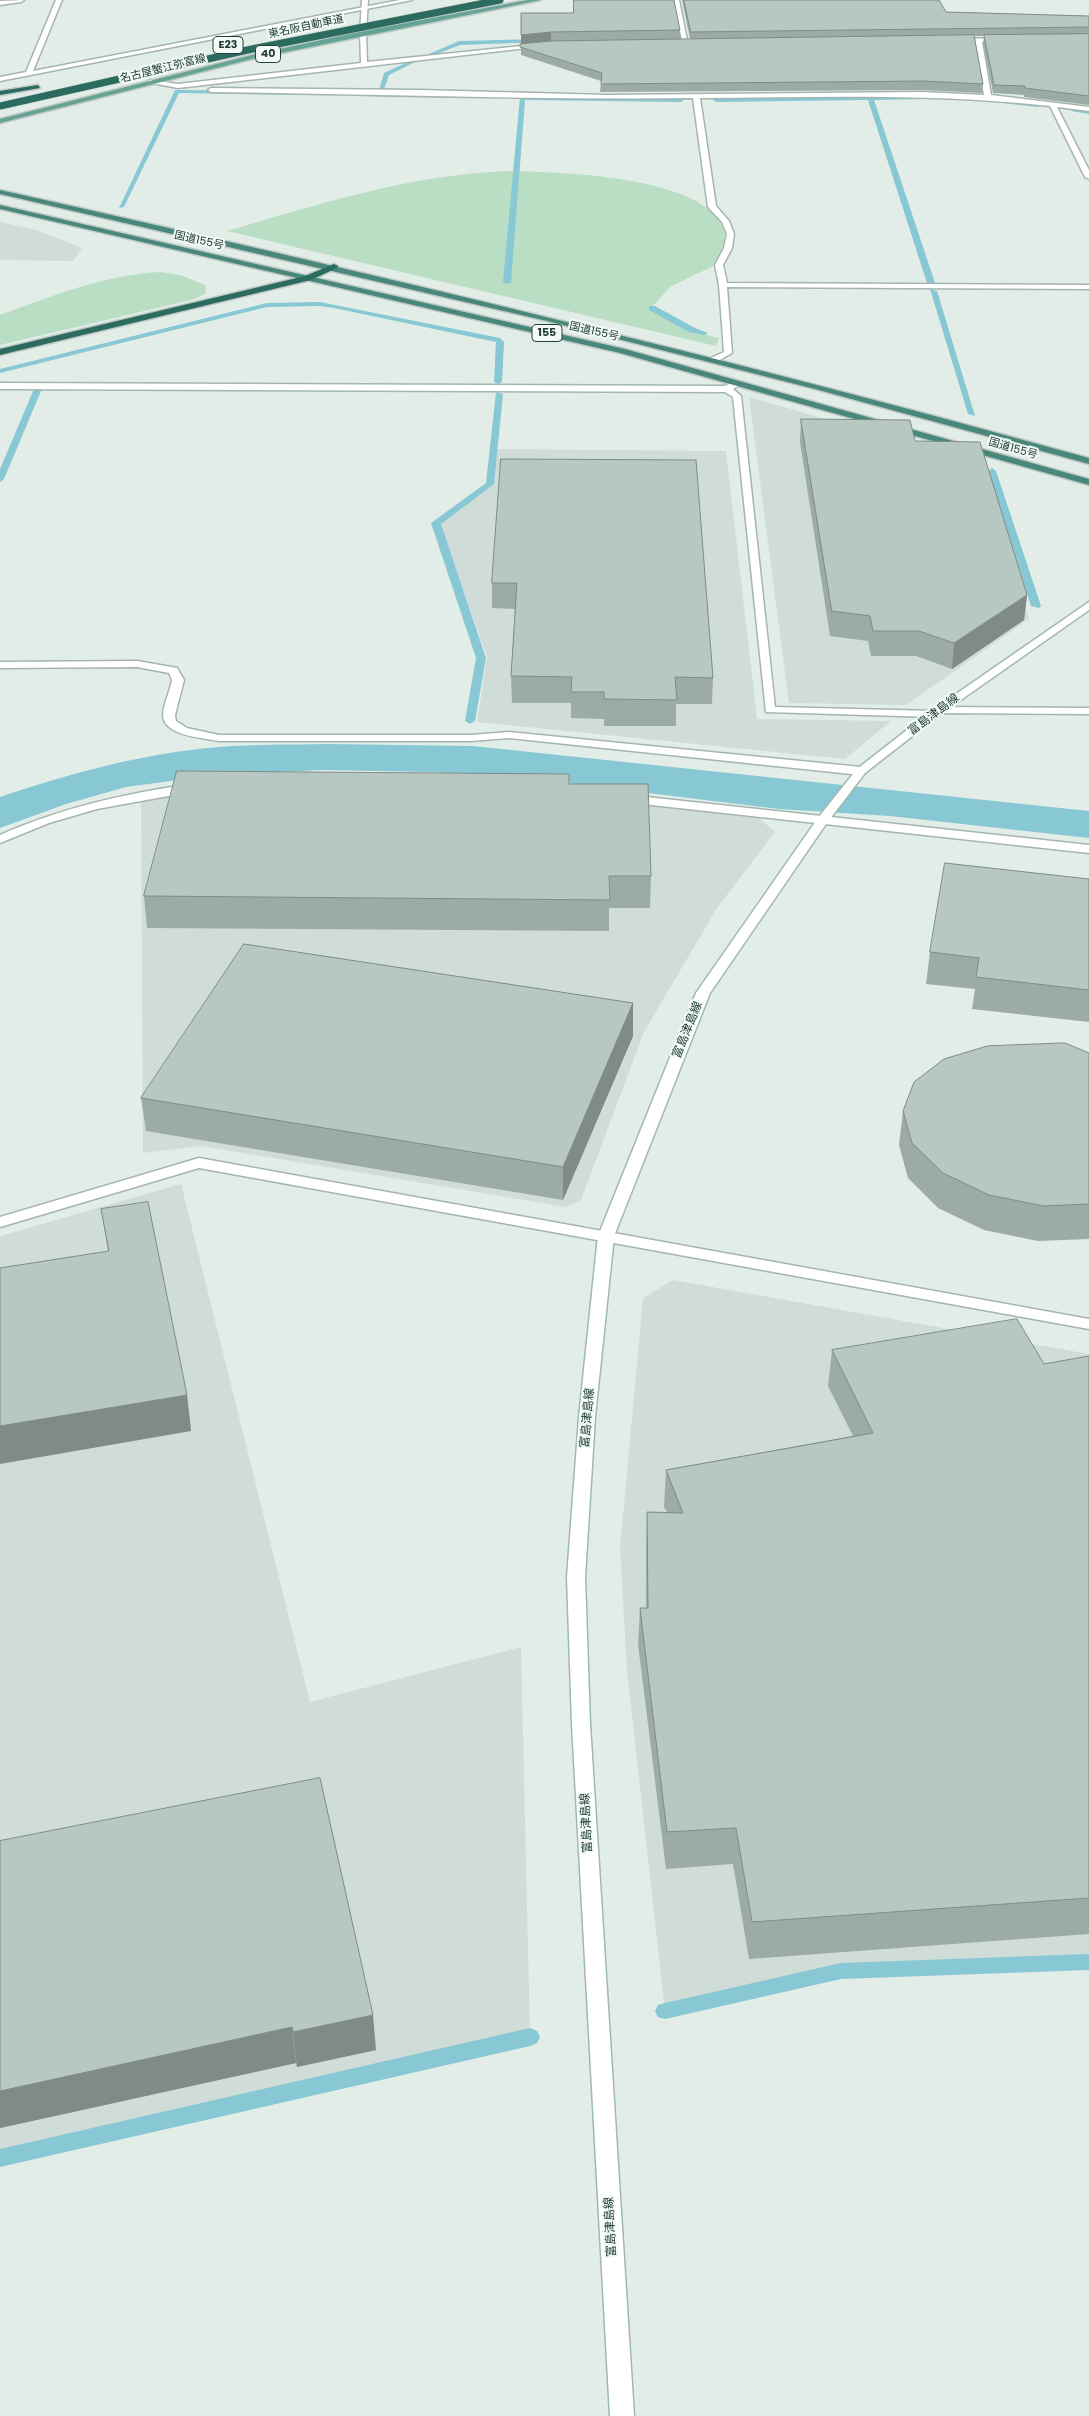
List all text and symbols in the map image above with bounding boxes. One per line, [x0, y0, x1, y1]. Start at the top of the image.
street label: 東名阪自動車道 [267, 13, 345, 41]
road number: E23 [213, 36, 243, 54]
road number: 40 [256, 46, 280, 62]
street label: 名古屋蟹江弥富線 [119, 52, 207, 86]
street label: 国道155号 [173, 229, 225, 253]
street label: 国道155号 [568, 320, 620, 344]
road number: 155 [532, 324, 562, 342]
street label: 国道155号 [987, 436, 1039, 462]
street label: 富島津島線 [906, 691, 962, 739]
street label: 富島津島線 [670, 999, 706, 1061]
street label: 富島津島線 [578, 1387, 598, 1449]
street label: 富島津島線 [578, 1793, 596, 1853]
street label: 富島津島線 [602, 2197, 620, 2257]

